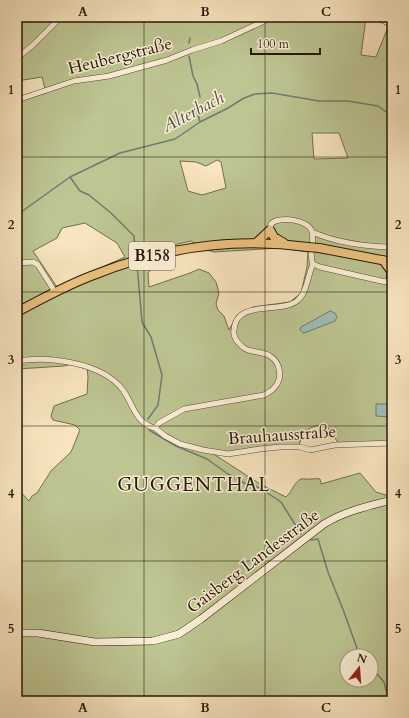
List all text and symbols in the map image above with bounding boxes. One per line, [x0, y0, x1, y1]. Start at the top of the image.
text: A [78, 3, 88, 21]
text: B [200, 3, 210, 21]
text: C [321, 3, 331, 21]
scale bar [251, 30, 320, 56]
street label: Heubergstraße [66, 32, 174, 80]
text: 100 m [257, 36, 290, 52]
text: 1 [8, 81, 14, 99]
text: 1 [395, 81, 401, 99]
water label: Alterbach [157, 85, 229, 139]
text: 2 [8, 216, 15, 234]
text: 2 [395, 216, 402, 234]
road number: B158 [129, 242, 175, 270]
text: 3 [8, 351, 15, 369]
text: 3 [395, 351, 402, 369]
street label: Brauhausstraße [227, 420, 337, 450]
district label: GUGGENTHAL [117, 472, 271, 498]
text: 4 [8, 485, 15, 503]
text: 4 [395, 485, 402, 503]
street label: Gaisberg Landesstraße [182, 503, 324, 619]
text: 5 [8, 620, 14, 638]
text: 5 [395, 620, 401, 638]
north arrow [339, 648, 379, 688]
text: N [355, 650, 369, 668]
text: A [78, 699, 88, 717]
text: B [200, 699, 210, 717]
text: C [321, 699, 331, 717]

